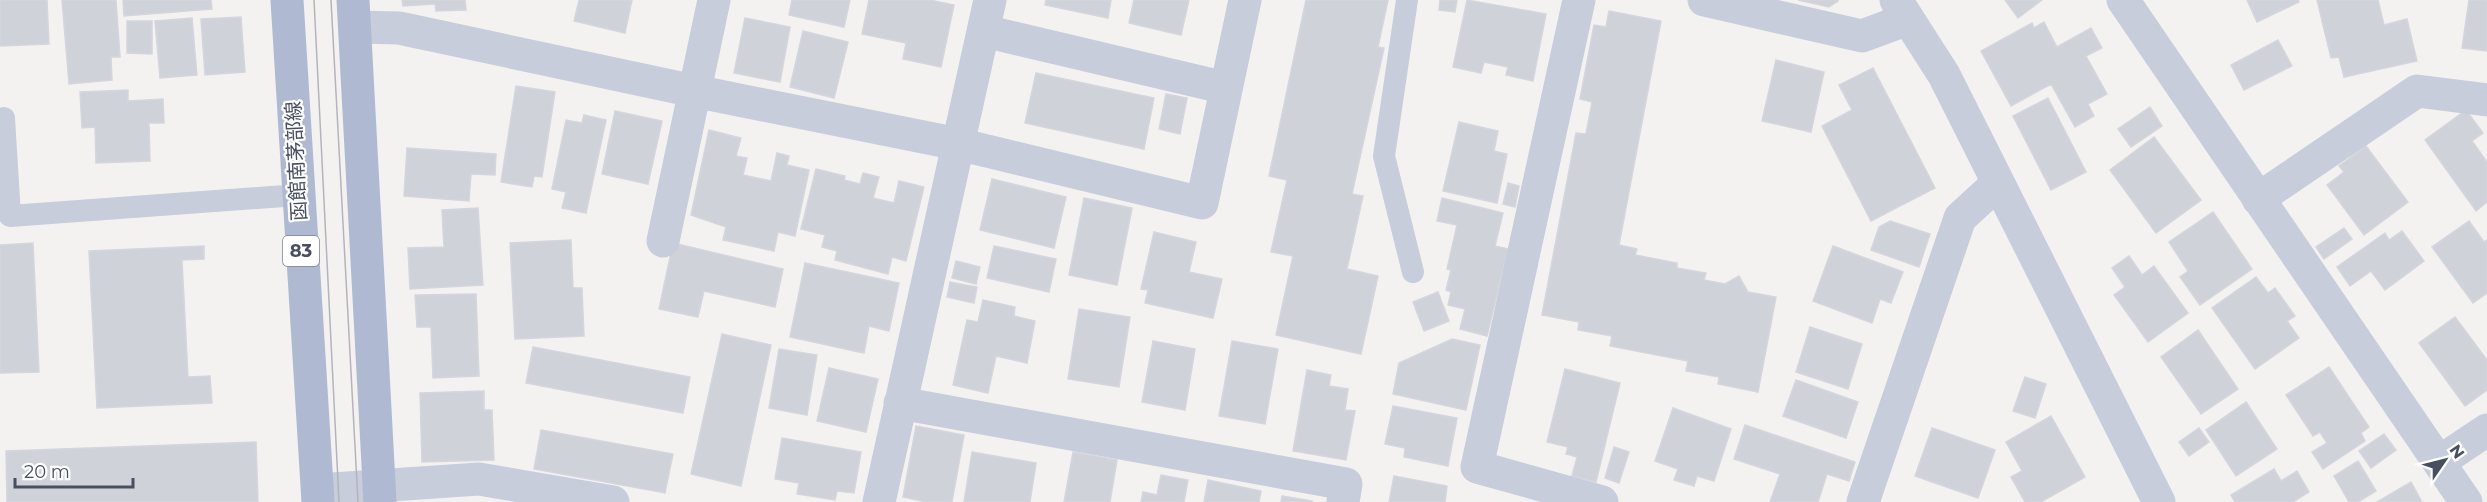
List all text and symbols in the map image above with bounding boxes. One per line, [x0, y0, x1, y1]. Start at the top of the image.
street label: 函館南茅部線 [281, 100, 311, 222]
road number: 83 [283, 236, 319, 266]
north arrow [2415, 430, 2475, 490]
text: N [2445, 441, 2468, 462]
scale bar [15, 451, 134, 489]
text: 20 m [24, 461, 70, 483]

